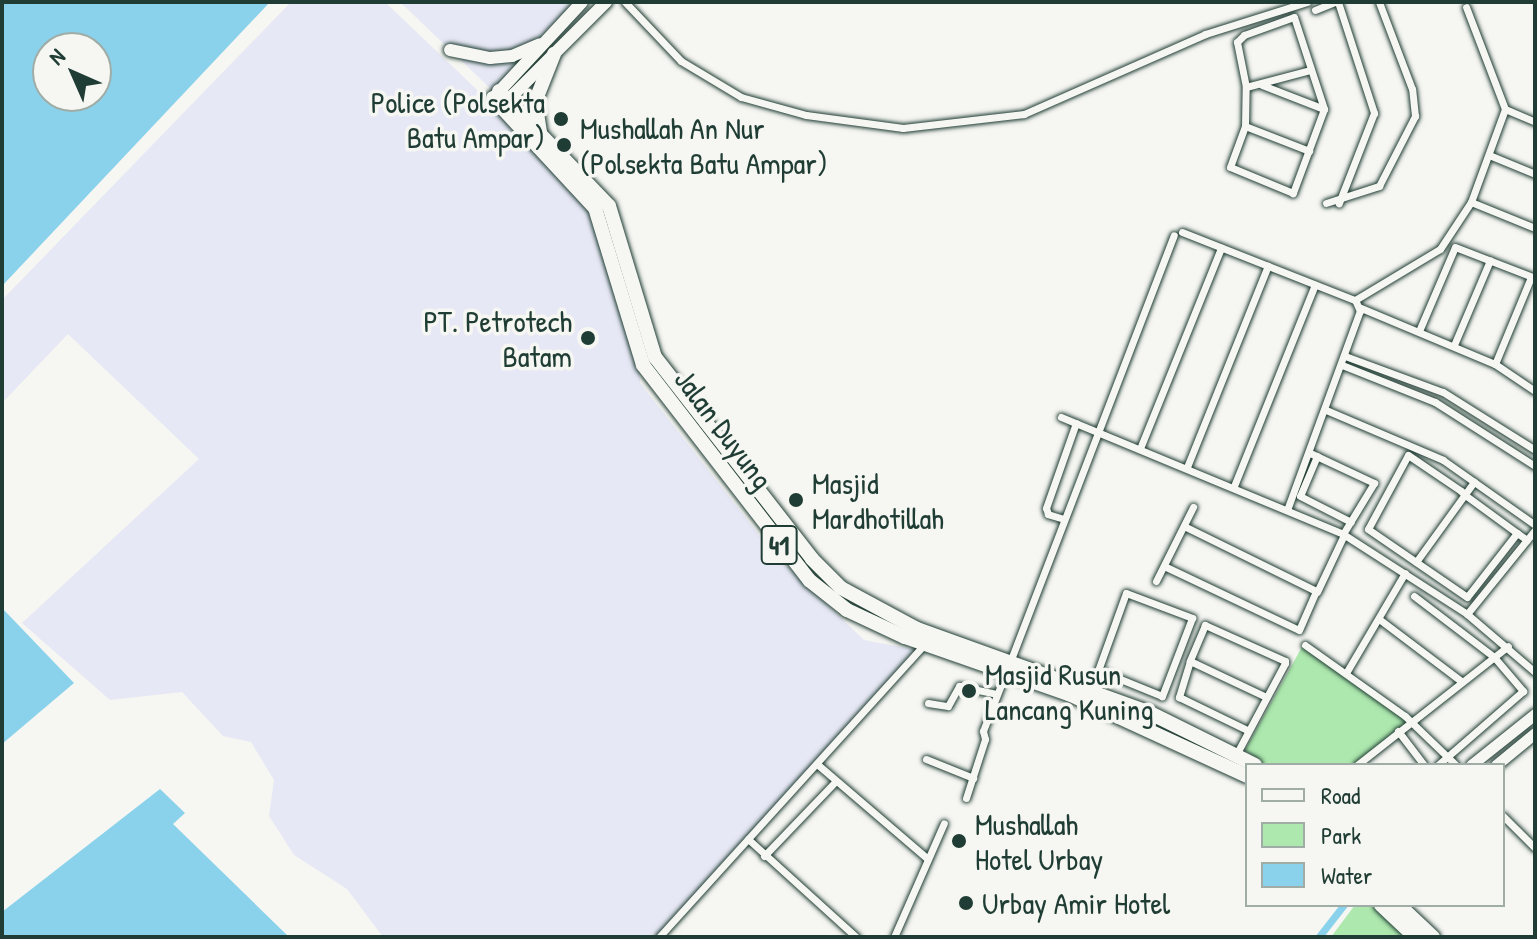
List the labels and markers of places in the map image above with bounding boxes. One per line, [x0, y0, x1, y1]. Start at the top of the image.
place label: Police (Polsekta Batu Ampar) [371, 84, 545, 154]
marker: Police (Polsekta Batu Ampar) [552, 110, 570, 128]
place label: Mushallah An Nur (Polsekta Batu Ampar) [580, 110, 828, 180]
marker: Mushallah An Nur (Polsekta Batu Ampar) [555, 136, 573, 154]
place label: PT. Petrotech Batam [423, 303, 572, 374]
marker: PT. Petrotech Batam [579, 329, 597, 347]
place label: Masjid Mardhotillah [812, 465, 944, 536]
marker: Masjid Mardhotillah [787, 491, 805, 509]
place label: Masjid Rusun Lancang Kuning [985, 656, 1154, 726]
marker: Masjid Rusun Lancang Kuning [960, 682, 978, 700]
place label: Mushallah Hotel Urbay [975, 806, 1103, 876]
marker: Mushallah Hotel Urbay [950, 832, 968, 850]
place label: Urbay Amir Hotel [982, 885, 1170, 921]
marker: Urbay Amir Hotel [957, 894, 975, 912]

